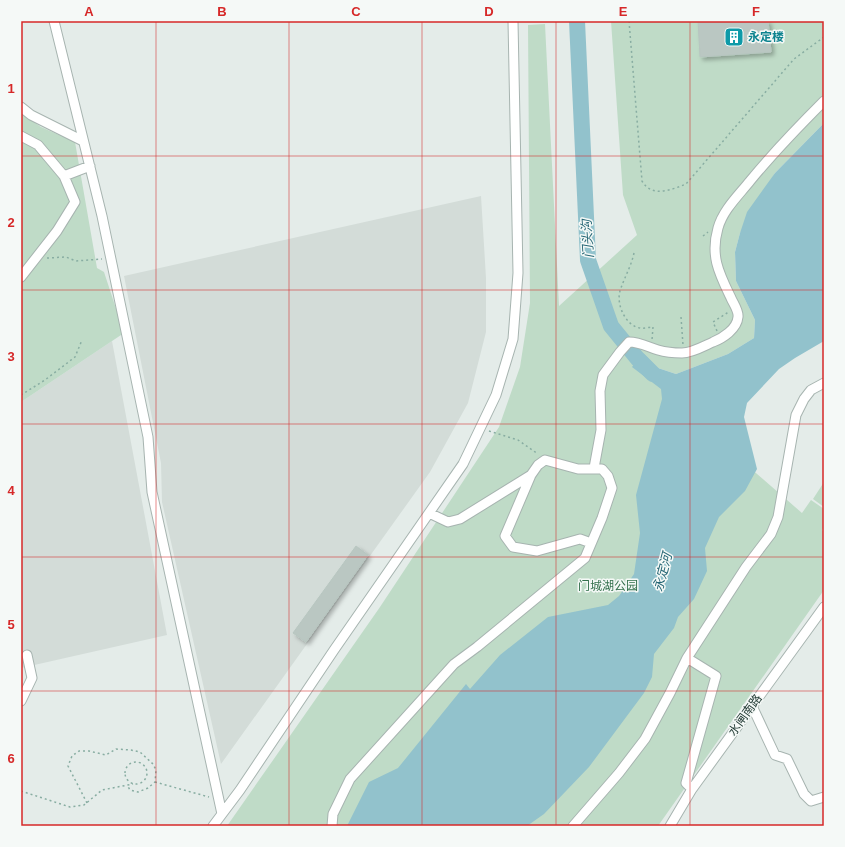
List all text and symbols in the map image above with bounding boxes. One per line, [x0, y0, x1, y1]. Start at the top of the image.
text: A [84, 4, 94, 19]
text: B [217, 4, 227, 19]
text: C [351, 4, 361, 19]
text: D [484, 4, 494, 19]
text: E [619, 4, 628, 19]
text: F [752, 4, 760, 19]
building icon: 永定楼 [723, 26, 745, 48]
place label: 永定楼 [748, 30, 784, 44]
text: 1 [7, 81, 15, 96]
text: 2 [7, 215, 15, 230]
water label: 门头沟 [579, 217, 596, 259]
text: 3 [7, 349, 15, 364]
text: 4 [7, 483, 15, 498]
water label: 永定河 [650, 548, 676, 593]
park label: 门城湖公园 [578, 579, 638, 593]
text: 5 [7, 617, 15, 632]
street label: 水闸南路 [725, 691, 765, 739]
text: 6 [7, 751, 15, 766]

